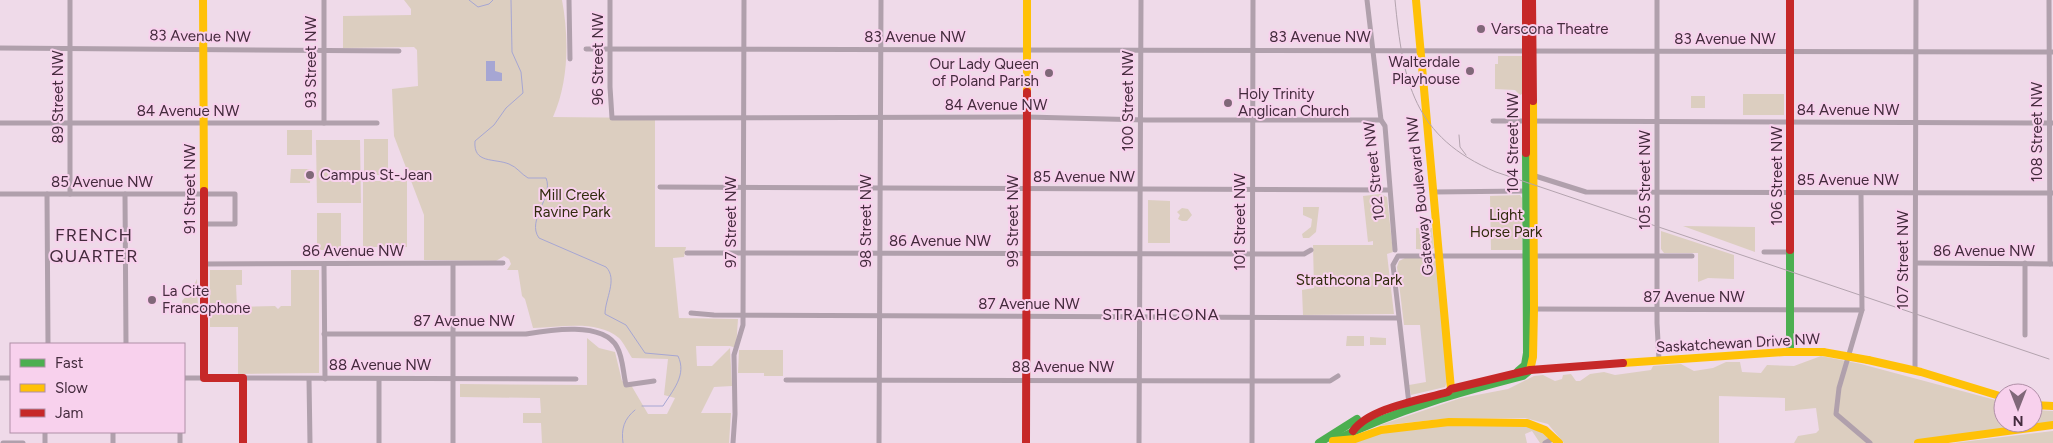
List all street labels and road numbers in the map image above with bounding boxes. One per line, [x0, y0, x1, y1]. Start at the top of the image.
street label: 96 Street NW [589, 12, 607, 105]
street label: 93 Street NW [302, 15, 320, 108]
street label: 83 Avenue NW [149, 26, 251, 46]
street label: 83 Avenue NW [864, 28, 966, 46]
street label: 83 Avenue NW [1269, 28, 1371, 46]
street label: 83 Avenue NW [1674, 30, 1776, 48]
street label: 89 Street NW [49, 50, 67, 144]
street label: 100 Street NW [1119, 50, 1137, 151]
street label: 108 Street NW [2028, 81, 2046, 182]
street label: 104 Street NW [1504, 92, 1522, 193]
street label: 84 Avenue NW [945, 96, 1048, 114]
street label: 84 Avenue NW [1797, 101, 1900, 119]
street label: 84 Avenue NW [137, 102, 240, 120]
street label: Gateway Boulevard NW [1403, 115, 1437, 276]
street label: 102 Street NW [1360, 120, 1388, 221]
street label: 106 Street NW [1768, 126, 1786, 226]
street label: 105 Street NW [1636, 129, 1654, 230]
street label: 91 Street NW [181, 143, 199, 234]
street label: 85 Avenue NW [1033, 168, 1136, 186]
street label: 85 Avenue NW [1797, 171, 1900, 189]
street label: 85 Avenue NW [51, 173, 154, 191]
street label: 101 Street NW [1231, 173, 1249, 271]
street label: 98 Street NW [857, 174, 875, 268]
street label: 99 Street NW [1004, 174, 1022, 267]
street label: 97 Street NW [722, 175, 740, 268]
street label: 107 Street NW [1894, 210, 1912, 310]
street label: 86 Avenue NW [889, 232, 992, 250]
street label: 86 Avenue NW [302, 242, 405, 260]
street label: 86 Avenue NW [1933, 242, 2036, 260]
street label: 87 Avenue NW [1643, 288, 1745, 306]
street label: 87 Avenue NW [978, 295, 1080, 313]
street label: 87 Avenue NW [413, 312, 515, 330]
street label: Saskatchewan Drive NW [1655, 330, 1821, 356]
street label: 88 Avenue NW [329, 356, 432, 374]
street label: 88 Avenue NW [1012, 358, 1115, 376]

